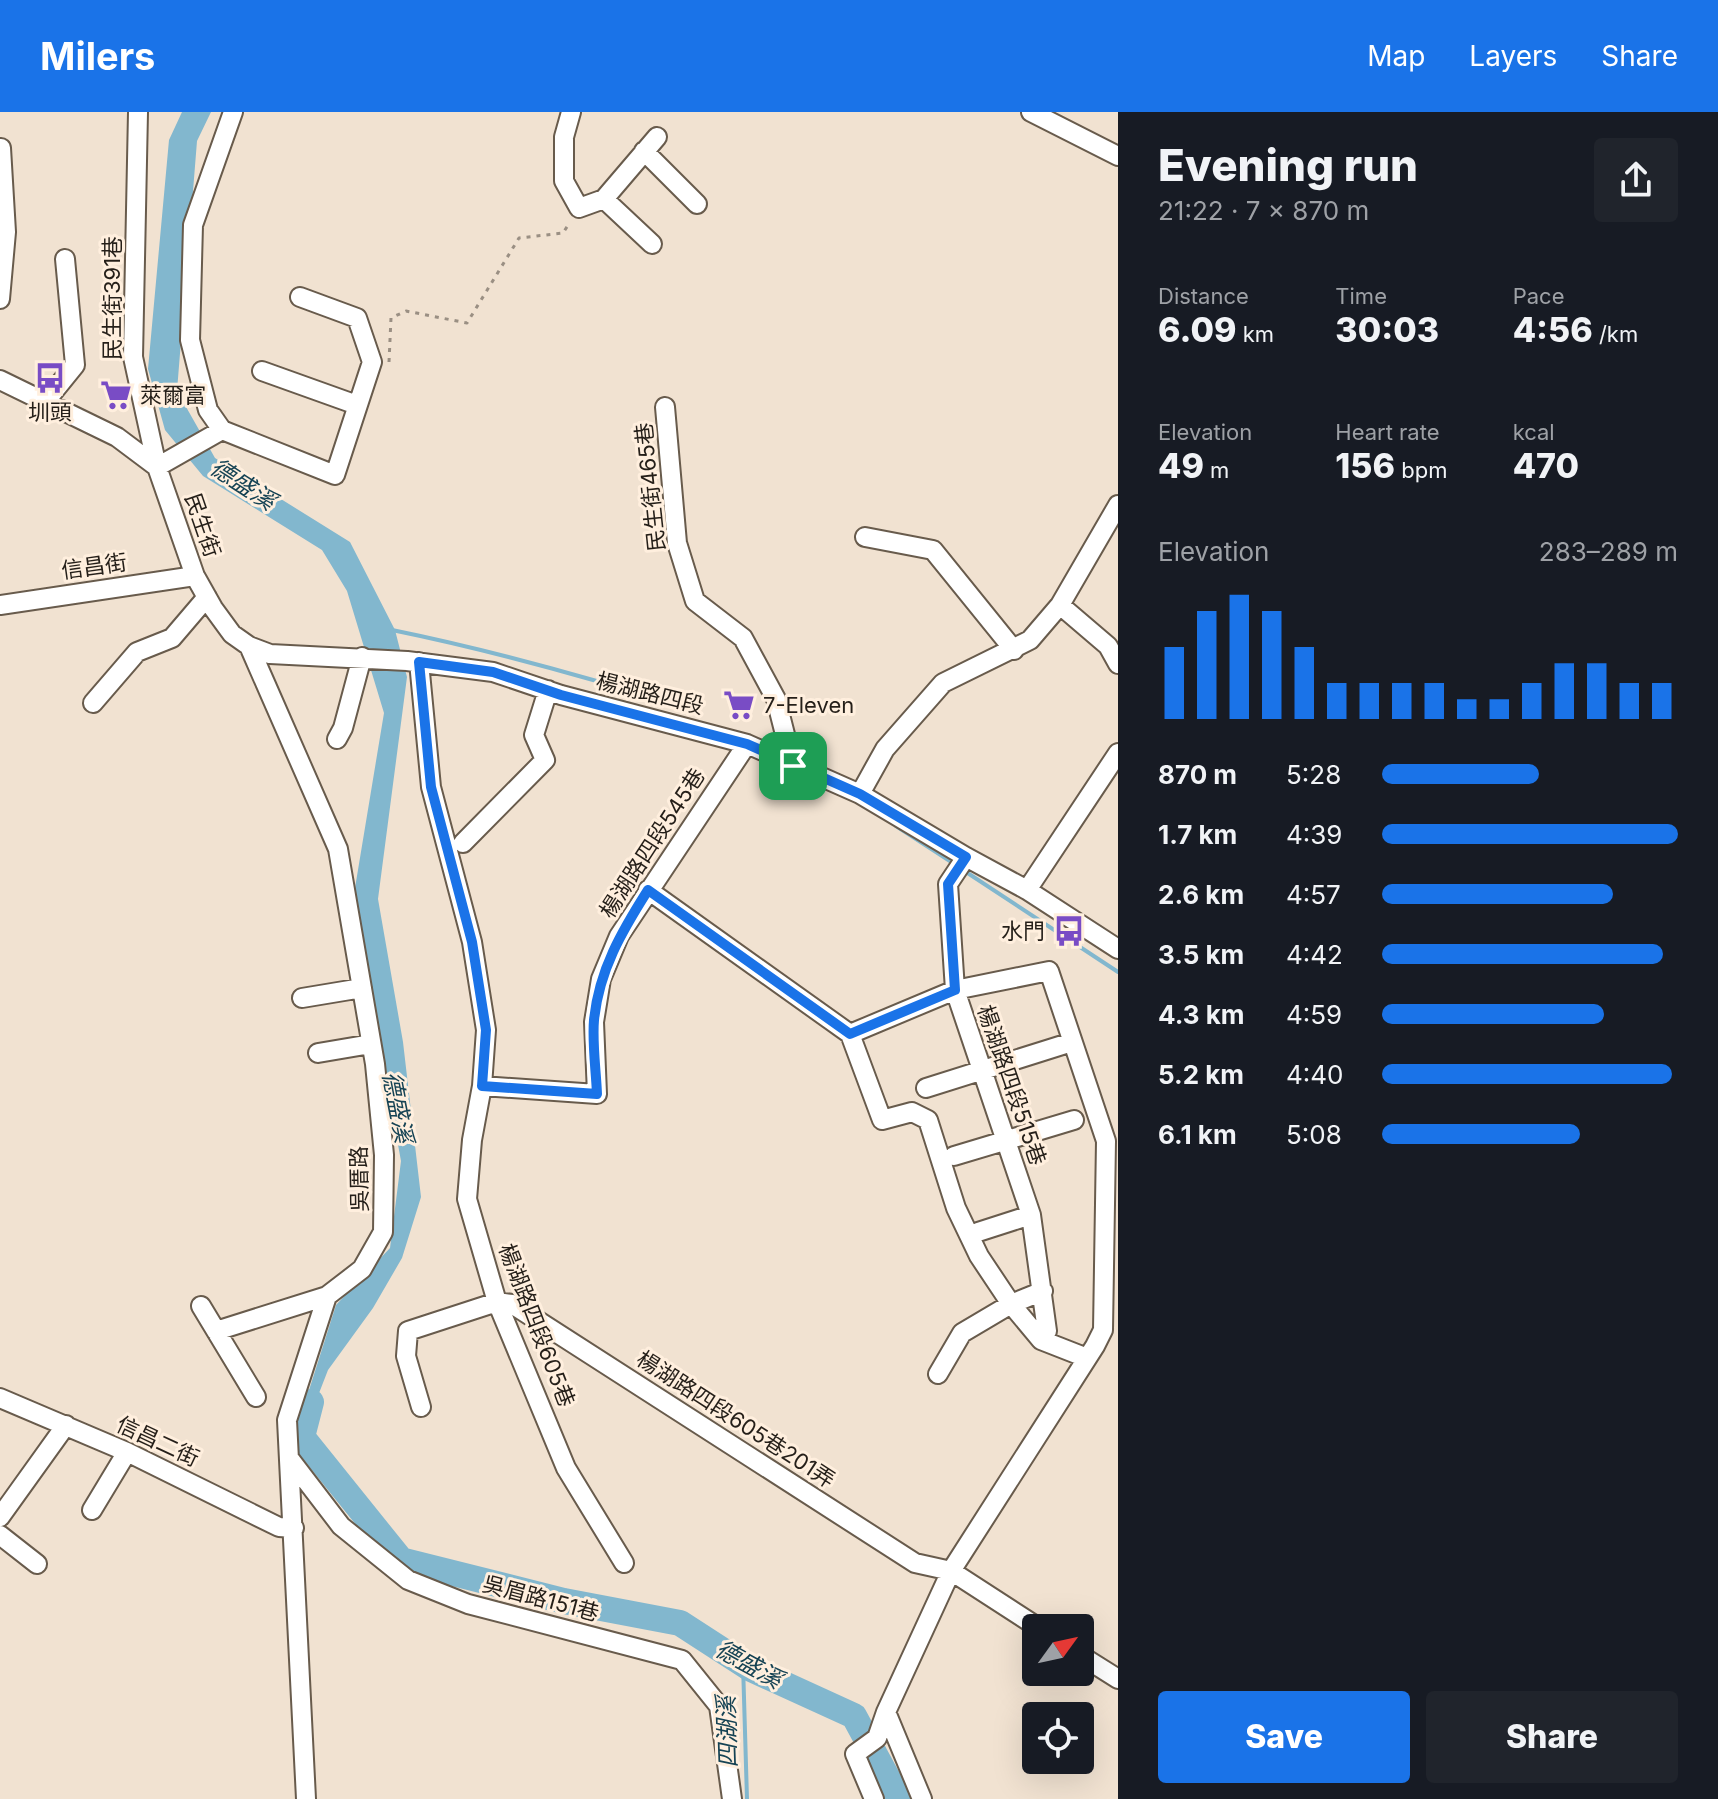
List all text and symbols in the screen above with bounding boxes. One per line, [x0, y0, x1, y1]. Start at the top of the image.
text: Milers [40, 33, 155, 79]
text: Map [1367, 39, 1425, 73]
text: Layers [1469, 39, 1557, 73]
text: Share [1601, 39, 1678, 73]
text: Evening run [1158, 138, 1418, 192]
button: share [1594, 138, 1678, 222]
text: 21:22 · 7 × 870 m [1158, 195, 1369, 226]
street label: 民生街391巷 [99, 236, 125, 360]
text: Distance [1158, 283, 1249, 309]
text: Time [1335, 283, 1387, 309]
text: Pace [1513, 283, 1564, 309]
text: 6.09 [1158, 309, 1237, 350]
text: 30:03 [1335, 309, 1439, 350]
text: 4:56 [1513, 309, 1593, 350]
text: km [1237, 321, 1274, 347]
text: /km [1593, 321, 1638, 347]
bus stop icon: 圳頭 [33, 361, 67, 395]
supermarket icon: 萊爾富 [99, 378, 133, 412]
place label: 萊爾富 [140, 382, 206, 408]
place label: 圳頭 [28, 399, 72, 425]
text: Elevation [1158, 419, 1252, 445]
text: Heart rate [1335, 419, 1440, 445]
text: kcal [1513, 419, 1555, 445]
street label: 民生街465巷 [630, 421, 670, 553]
text: 49 [1158, 445, 1204, 486]
text: 156 [1335, 445, 1395, 486]
text: 470 [1513, 445, 1579, 486]
water label: 德盛溪 [205, 452, 284, 517]
text: m [1204, 457, 1229, 483]
text: bpm [1395, 457, 1447, 483]
street label: 民生街 [180, 490, 226, 560]
text: Elevation [1158, 536, 1269, 567]
text: 283–289 m [1539, 536, 1678, 567]
street label: 信昌街 [60, 549, 128, 583]
street label: 楊湖路四段 [593, 667, 707, 719]
supermarket icon: 7-Eleven [722, 688, 756, 722]
place label: 7-Eleven [763, 692, 854, 718]
pin [759, 732, 827, 800]
icon: arrive [771, 744, 815, 788]
text: 870 m [1158, 759, 1237, 790]
text: 5:28 [1286, 759, 1341, 790]
street label: 楊湖路四段545巷 [594, 763, 710, 923]
text: 1.7 km [1158, 819, 1237, 850]
text: 4:39 [1286, 819, 1342, 850]
text: 2.6 km [1158, 879, 1244, 910]
text: 4:57 [1286, 879, 1341, 910]
bus stop icon: 水門 [1052, 914, 1086, 948]
place label: 水門 [1001, 918, 1045, 944]
text: 3.5 km [1158, 939, 1244, 970]
text: 4:42 [1286, 939, 1343, 970]
text: 4.3 km [1158, 999, 1245, 1030]
text: 4:59 [1286, 999, 1342, 1030]
street label: 楊湖路四段515巷 [972, 1001, 1052, 1169]
text: 5.2 km [1158, 1059, 1244, 1090]
text: 4:40 [1286, 1059, 1343, 1090]
water label: 德盛溪 [377, 1069, 420, 1148]
text: 6.1 km [1158, 1119, 1237, 1150]
text: 5:08 [1286, 1119, 1342, 1150]
street label: 吳厝路 [345, 1146, 373, 1212]
street label: 楊湖路四段605巷 [494, 1240, 580, 1410]
street label: 楊湖路四段605巷201弄 [632, 1345, 840, 1493]
street label: 信昌二街 [113, 1411, 203, 1471]
street label: 吳眉路151巷 [480, 1570, 602, 1626]
north arrow [1022, 1614, 1094, 1686]
map controls [1022, 1614, 1094, 1774]
water label: 德盛溪 [710, 1634, 790, 1696]
button: Save [1158, 1691, 1410, 1783]
button: Share [1426, 1691, 1678, 1783]
water label: 四湖溪 [711, 1693, 743, 1768]
button: locate [1022, 1702, 1094, 1774]

